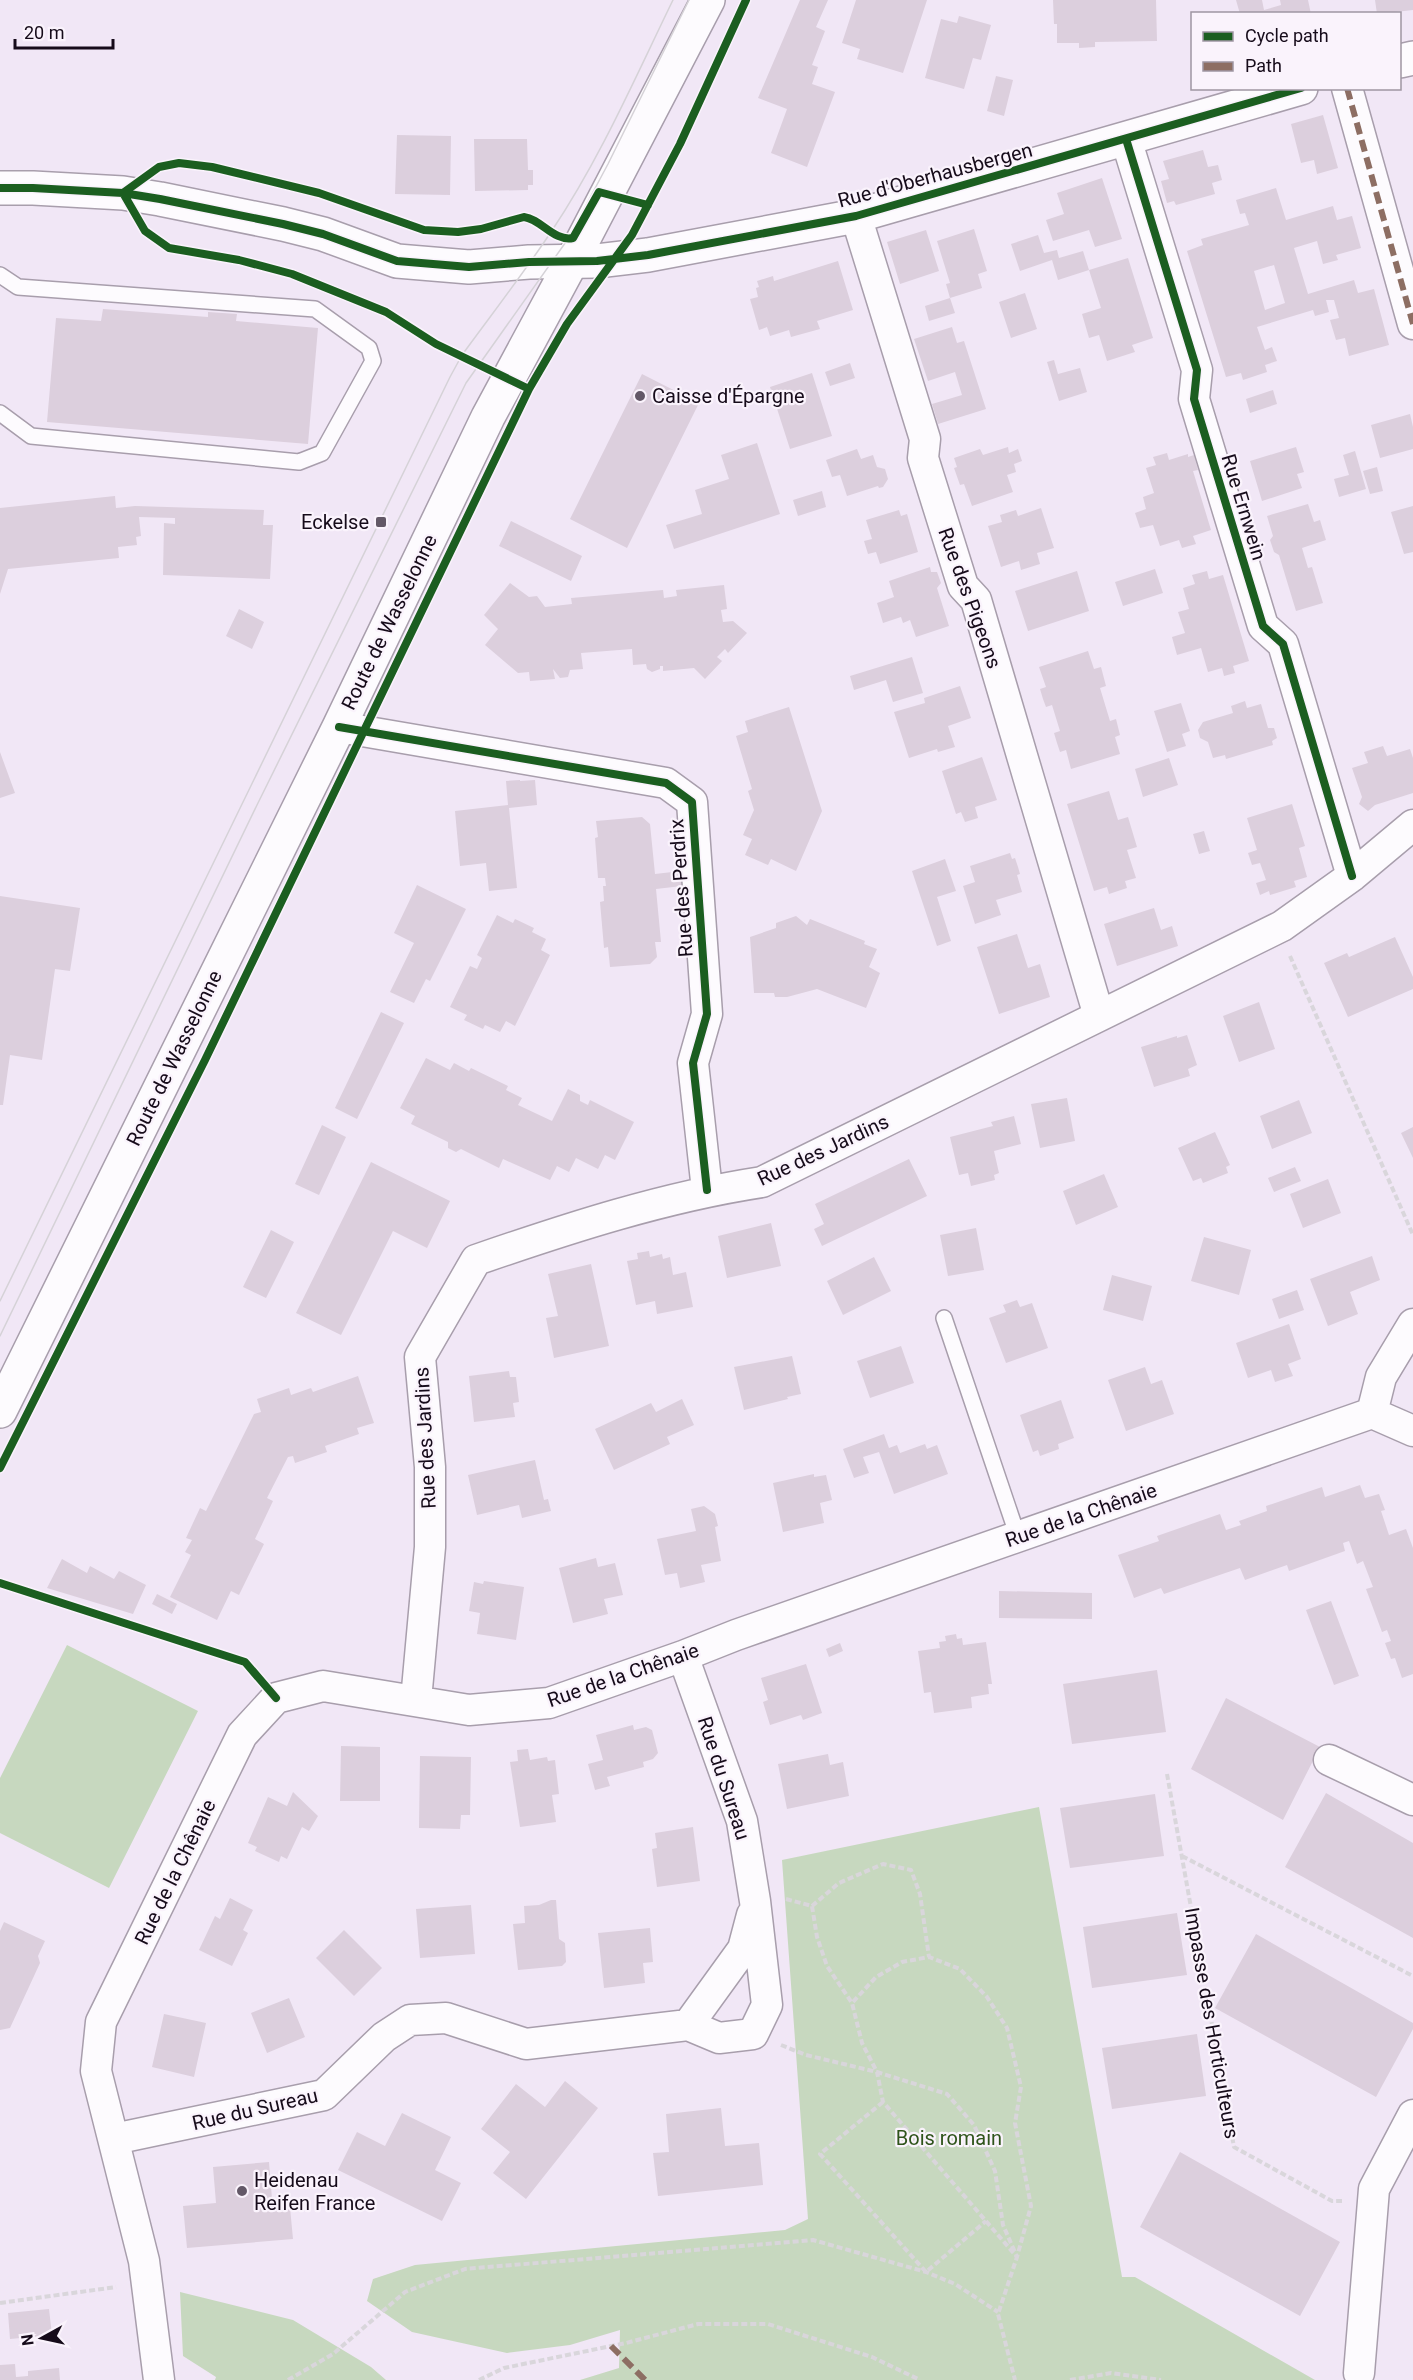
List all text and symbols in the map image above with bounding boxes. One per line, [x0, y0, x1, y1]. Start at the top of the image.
scale bar [15, 12, 112, 50]
legend [1191, 12, 1401, 90]
text: 20 m [24, 22, 64, 43]
text: Cycle path [1245, 25, 1329, 46]
text: Path [1245, 55, 1282, 76]
street label: Rue d'Oberhausbergen [835, 137, 1035, 213]
place label: Caisse d'Épargne [652, 384, 805, 408]
marker: Caisse d'Épargne [633, 389, 647, 403]
street label: Rue Ernwein [1216, 451, 1272, 563]
place label: Eckelse [301, 510, 369, 534]
marker: Eckelse [374, 515, 388, 529]
street label: Rue des Pigeons [933, 524, 1007, 672]
street label: Route de Wasselonne [336, 530, 442, 714]
street label: Rue des Perdrix [664, 818, 698, 958]
street label: Route de Wasselonne [121, 966, 227, 1150]
street label: Rue des Jardins [754, 1109, 892, 1191]
street label: Rue des Jardins [409, 1366, 441, 1510]
street label: Rue de la Chênaie [1002, 1478, 1160, 1552]
street label: Rue de la Chênaie [544, 1638, 702, 1712]
street label: Rue du Sureau [693, 1713, 755, 1843]
street label: Rue de la Chênaie [129, 1796, 221, 1948]
street label: Impasse des Horticulteurs [1180, 1905, 1244, 2141]
street label: Rue du Sureau [190, 2083, 320, 2135]
park label: Bois romain [896, 2126, 1002, 2150]
place label: Heidenau Reifen France [254, 2168, 375, 2215]
marker: Heidenau Reifen France [235, 2184, 249, 2198]
north arrow [12, 2308, 72, 2368]
text: N [17, 2333, 38, 2347]

